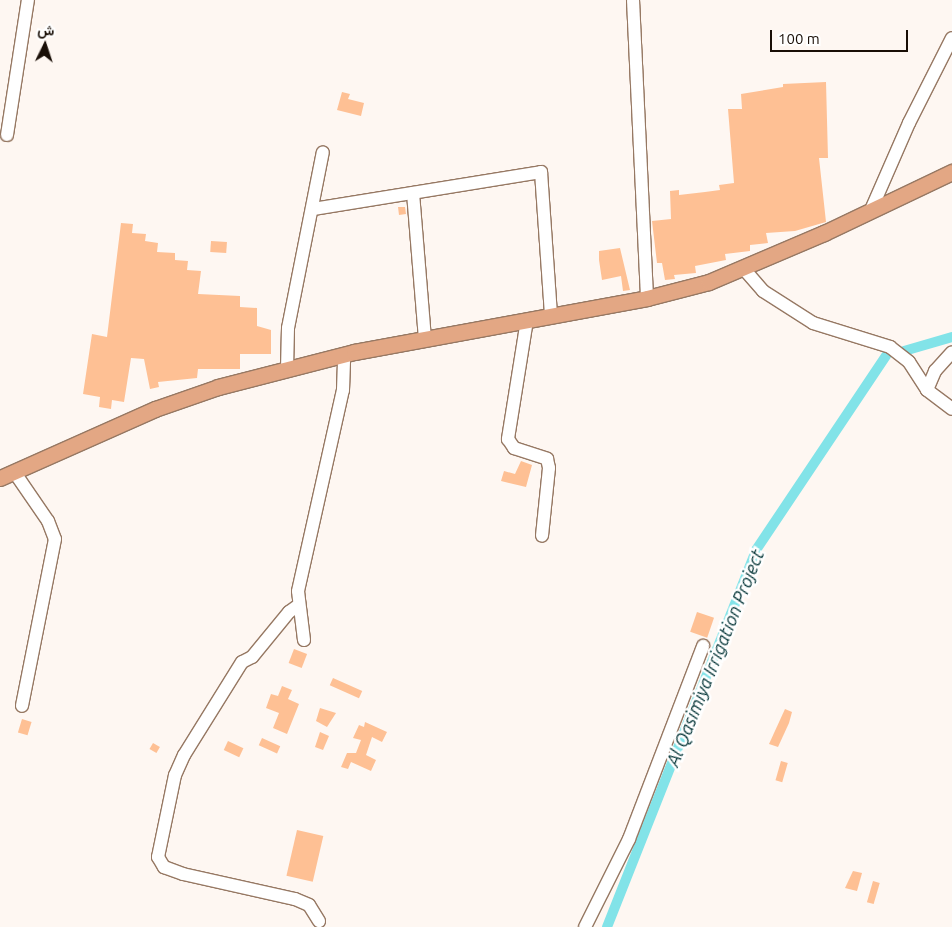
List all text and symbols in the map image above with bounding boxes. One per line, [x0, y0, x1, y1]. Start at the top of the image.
north arrow [20, 20, 70, 70]
scale bar [772, 20, 910, 52]
text: ش [37, 21, 55, 39]
text: 100 m [778, 30, 820, 47]
water label: Al Qasimiya Irrigation Project [662, 547, 768, 769]

